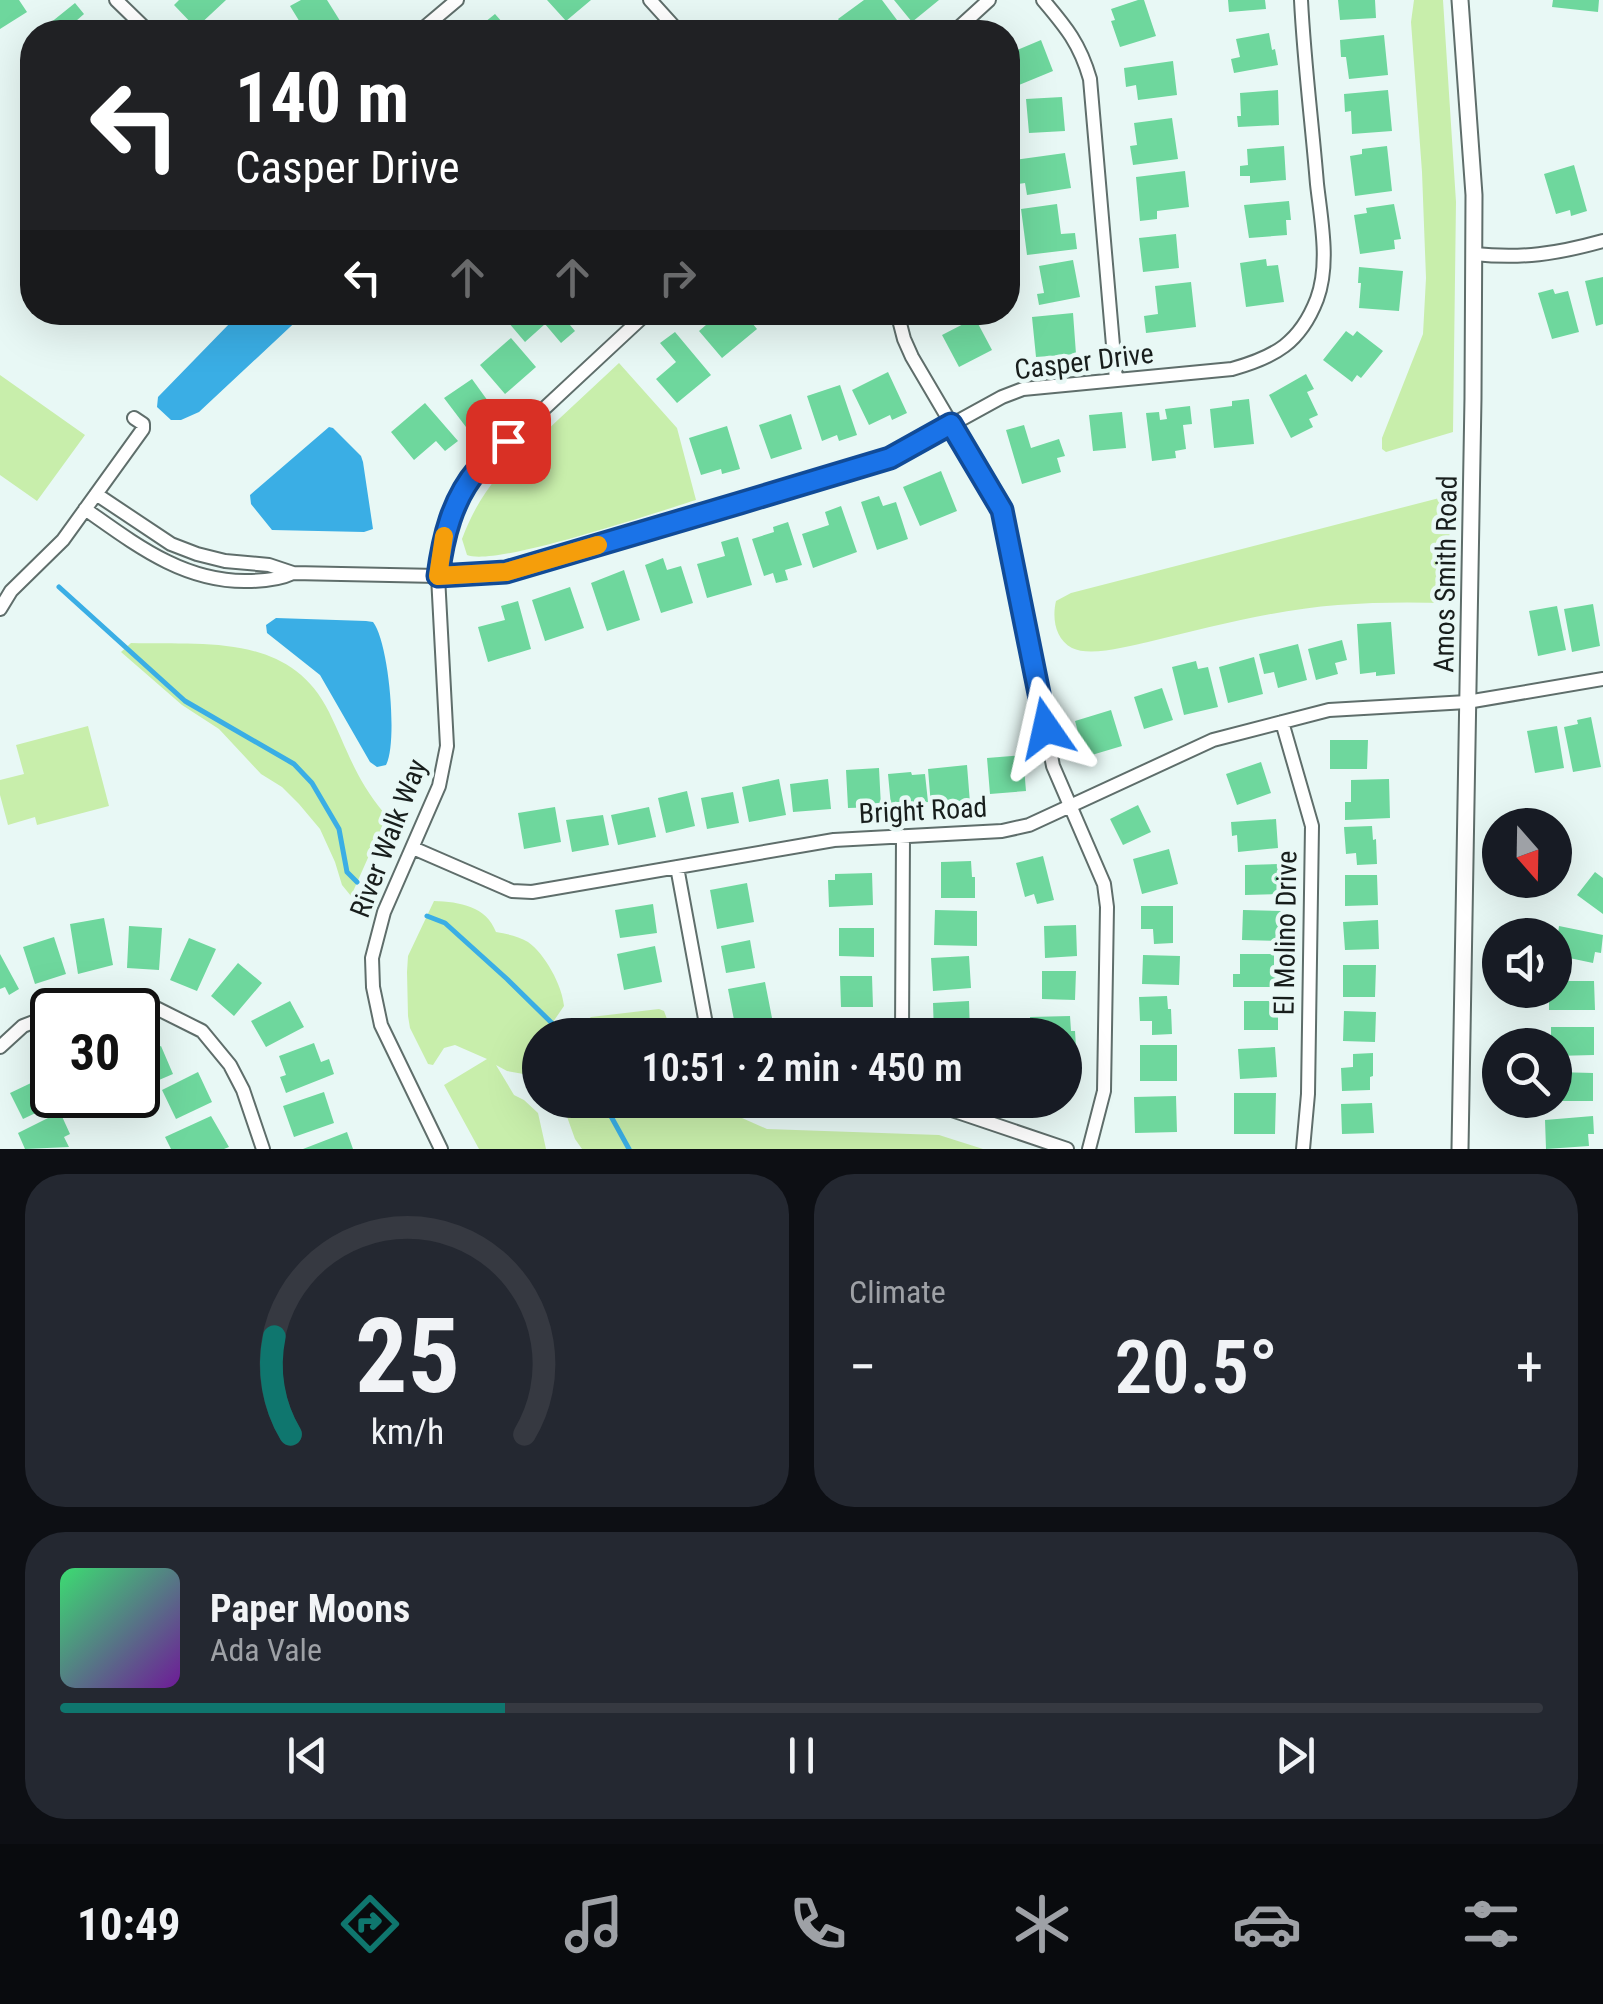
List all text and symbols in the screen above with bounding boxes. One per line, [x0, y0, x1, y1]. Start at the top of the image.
text: 140 m [235, 57, 409, 139]
icon: left [70, 60, 200, 190]
text: Casper Drive [235, 141, 460, 194]
icon: left [335, 250, 390, 305]
icon: ahead [440, 250, 495, 305]
icon: ahead [545, 250, 600, 305]
icon: right [650, 250, 705, 305]
street label: Casper Drive [1013, 337, 1155, 386]
pin [466, 399, 551, 484]
icon: arrive [481, 414, 536, 469]
street label: Amos Smith Road [1427, 475, 1464, 673]
position arrow [994, 676, 1098, 780]
street label: River Walk Way [343, 754, 434, 922]
street label: Bright Road [858, 791, 988, 830]
north arrow [1482, 808, 1572, 898]
map controls [1482, 808, 1572, 1118]
street label: El Molino Drive [1268, 850, 1303, 1016]
button: sound [1482, 918, 1572, 1008]
speed limit sign: 30 [30, 988, 160, 1118]
button: search [1482, 1028, 1572, 1118]
text: 10:51 · 2 min · 450 m [642, 1046, 962, 1090]
text: Climate [849, 1273, 946, 1311]
text: 25 [354, 1296, 460, 1417]
text: 20.5° [1114, 1323, 1278, 1411]
text: − [849, 1335, 877, 1399]
text: + [1516, 1335, 1543, 1399]
text: km/h [370, 1411, 444, 1453]
text: Paper Moons [210, 1587, 410, 1631]
text: Ada Vale [210, 1631, 322, 1669]
icon: previous [280, 1728, 335, 1783]
icon: pause [774, 1728, 829, 1783]
icon: next [1268, 1728, 1323, 1783]
icon: directions [335, 1889, 405, 1959]
icon: music [559, 1889, 629, 1959]
icon: phone [783, 1889, 853, 1959]
icon: climate [1007, 1889, 1077, 1959]
icon: car [1232, 1889, 1302, 1959]
icon: filters [1456, 1889, 1526, 1959]
text: 10:49 [77, 1898, 180, 1951]

